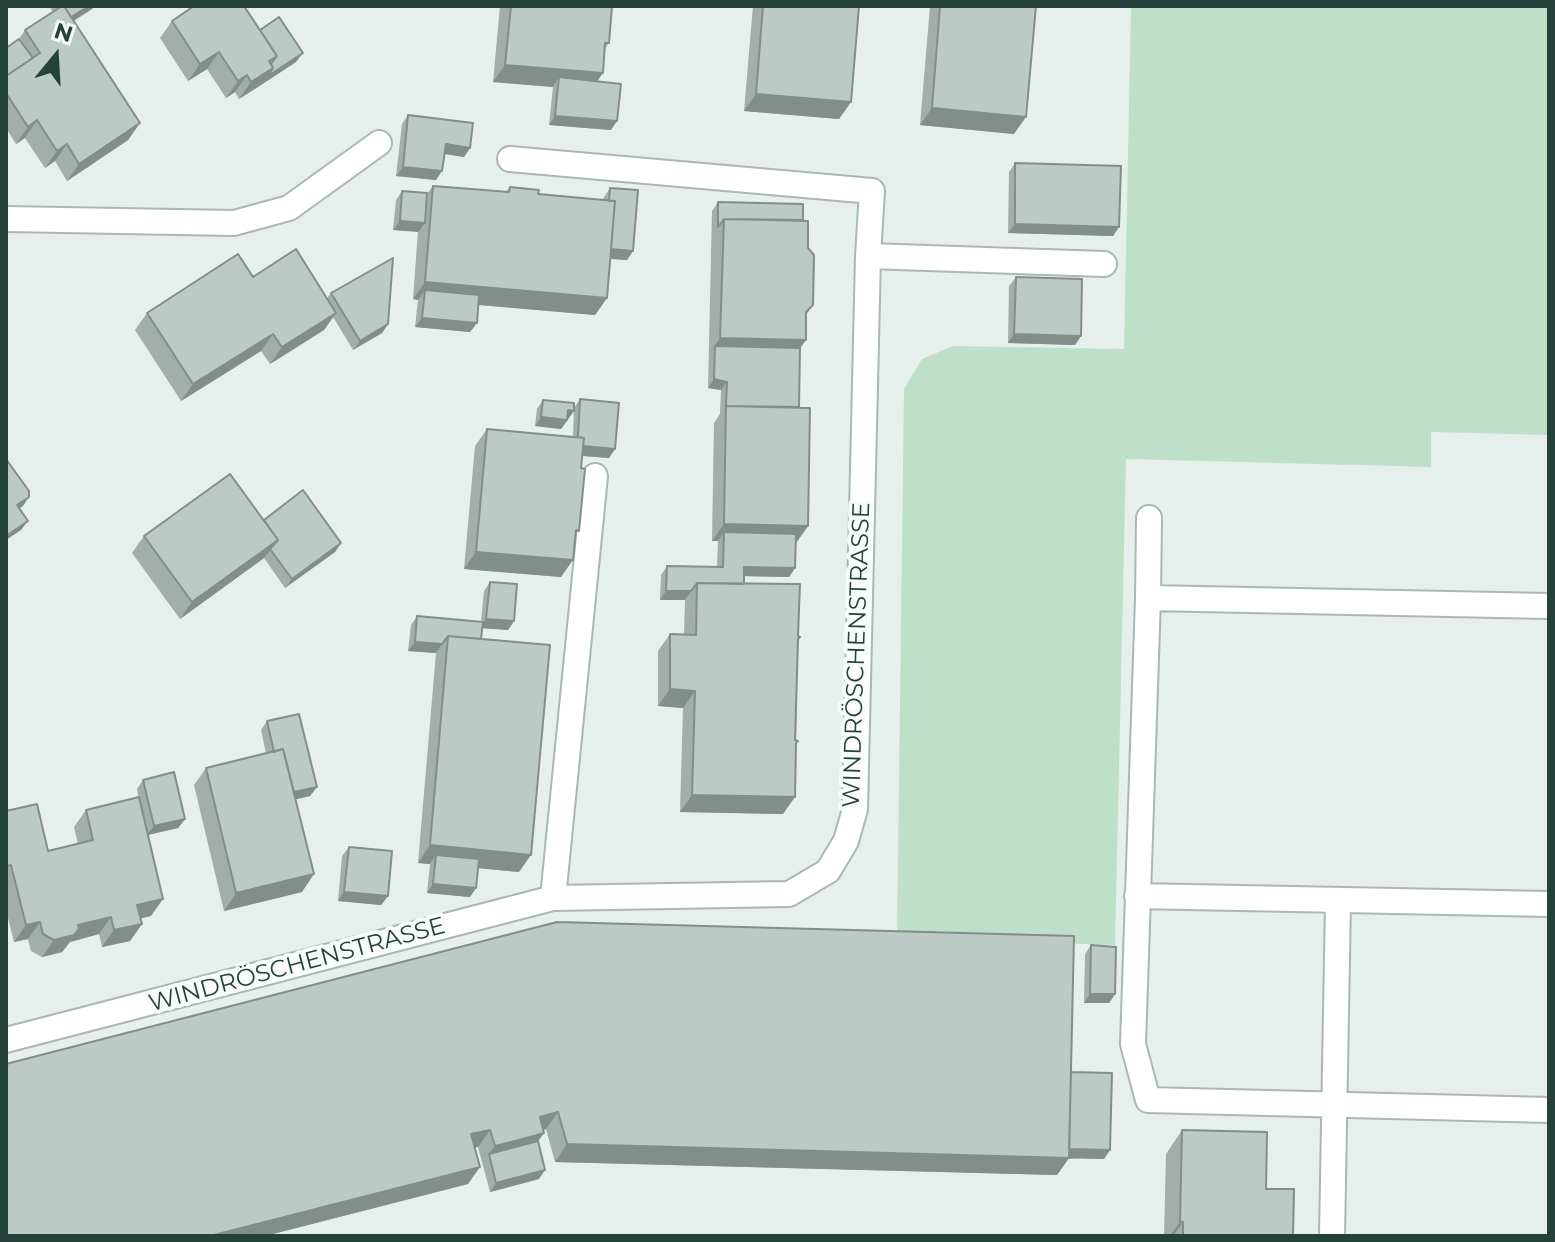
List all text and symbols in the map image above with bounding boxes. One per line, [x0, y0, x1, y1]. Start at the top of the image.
north arrow [16, 16, 96, 96]
text: N [51, 17, 76, 48]
street label: WINDRÖSCHENSTRASSE [837, 502, 877, 808]
street label: WINDRÖSCHENSTRASSE [146, 912, 448, 1018]

